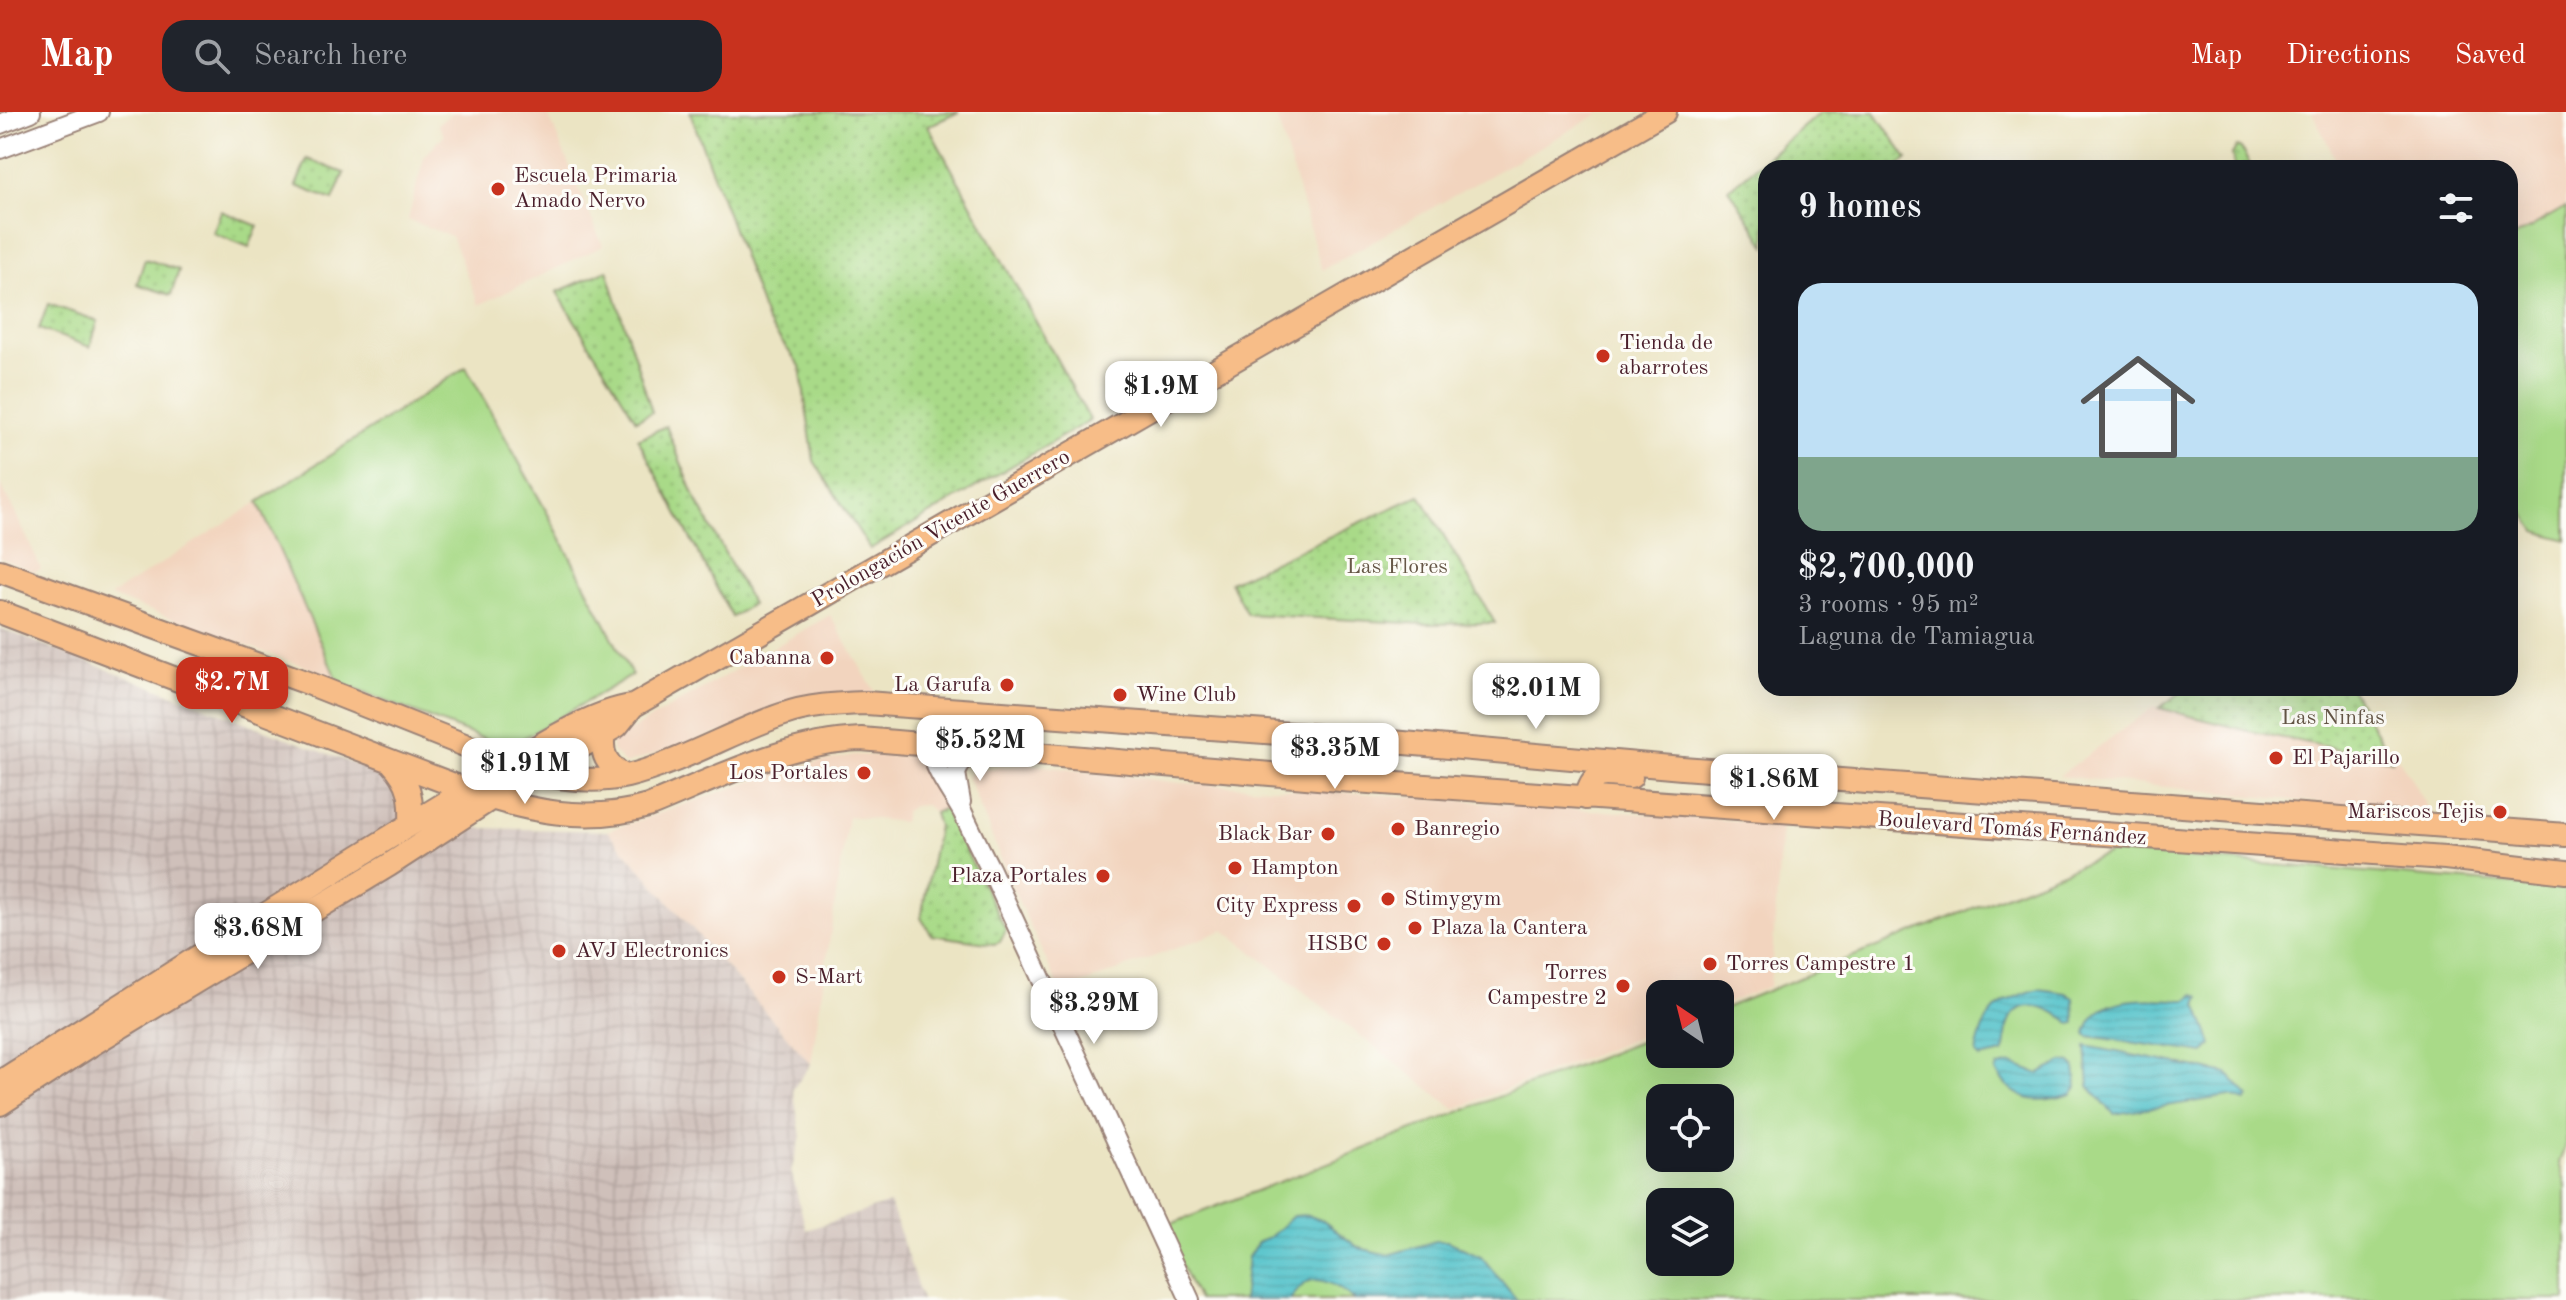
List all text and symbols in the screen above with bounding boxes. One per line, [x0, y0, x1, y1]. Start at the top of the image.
search box [162, 20, 722, 92]
icon: search [190, 34, 234, 78]
text: Map [40, 37, 114, 75]
text: Search here [254, 41, 407, 71]
text: Map [2190, 42, 2242, 70]
text: Directions [2286, 42, 2411, 70]
text: Saved [2455, 42, 2526, 70]
place label: Escuela Primaria Amado Nervo [514, 165, 677, 212]
marker: Escuela Primaria Amado Nervo [489, 180, 507, 198]
icon: filters [2434, 186, 2478, 230]
text: 9 homes [1798, 191, 1921, 225]
place label: Tienda de abarrotes [1619, 332, 1713, 379]
icon: home [2066, 335, 2210, 479]
marker: Tienda de abarrotes [1594, 347, 1612, 365]
pin: $1.9M [1105, 361, 1217, 429]
text: $1.9M [1123, 374, 1199, 400]
street label: Prolongación Vicente Guerrero [808, 446, 1074, 612]
text: $2,700,000 [1798, 551, 1975, 585]
park label: Las Flores [1346, 556, 1448, 578]
text: 3 rooms · 95 m² [1798, 592, 1979, 618]
text: Laguna de Tamiagua [1798, 624, 2035, 650]
place label: Cabanna [729, 647, 811, 669]
marker: Cabanna [818, 649, 836, 667]
pin: $2.7M [176, 657, 288, 725]
pin: $2.01M [1471, 663, 1601, 731]
text: $2.7M [194, 670, 270, 696]
place label: La Garufa [894, 674, 991, 696]
marker: La Garufa [998, 676, 1016, 694]
text: $2.01M [1491, 676, 1581, 702]
place label: Wine Club [1136, 684, 1236, 706]
marker: Wine Club [1111, 686, 1129, 704]
park label: Las Ninfas [2281, 707, 2385, 729]
pin: $5.52M [915, 715, 1045, 783]
pin: $3.35M [1270, 723, 1400, 791]
text: $5.52M [935, 728, 1025, 754]
text: $3.35M [1290, 736, 1380, 762]
pin: $1.91M [460, 738, 590, 806]
place label: El Pajarillo [2292, 747, 2400, 769]
marker: El Pajarillo [2267, 749, 2285, 767]
text: $1.91M [480, 751, 570, 777]
pin: $1.86M [1709, 754, 1839, 822]
place label: Los Portales [729, 762, 848, 784]
marker: Los Portales [855, 764, 873, 782]
text: $1.86M [1729, 767, 1819, 793]
place label: Mariscos Tejis [2347, 801, 2484, 823]
marker: Mariscos Tejis [2491, 803, 2509, 821]
street label: Boulevard Tomás Fernández [1877, 809, 2147, 849]
place label: Banregio [1414, 818, 1500, 840]
marker: Banregio [1389, 820, 1407, 838]
place label: Black Bar [1218, 823, 1312, 845]
marker: Black Bar [1319, 825, 1337, 843]
place label: Hampton [1251, 857, 1339, 879]
marker: Hampton [1226, 859, 1244, 877]
place label: Plaza Portales [951, 865, 1087, 887]
marker: Plaza Portales [1094, 867, 1112, 885]
place label: Stimygym [1404, 888, 1501, 910]
marker: Stimygym [1379, 890, 1397, 908]
place label: City Express [1216, 895, 1338, 917]
marker: City Express [1345, 897, 1363, 915]
pin: $3.68M [193, 903, 323, 971]
text: $3.68M [213, 916, 303, 942]
place label: Plaza la Cantera [1431, 917, 1588, 939]
marker: Plaza la Cantera [1406, 919, 1424, 937]
place label: HSBC [1307, 933, 1368, 955]
marker: HSBC [1375, 935, 1393, 953]
place label: AVJ Electronics [575, 940, 729, 962]
marker: AVJ Electronics [550, 942, 568, 960]
place label: Torres Campestre 1 [1726, 953, 1915, 975]
marker: Torres Campestre 1 [1701, 955, 1719, 973]
place label: Torres Campestre 2 [1487, 962, 1607, 1009]
place label: S-Mart [795, 966, 863, 988]
marker: S-Mart [770, 968, 788, 986]
marker: Torres Campestre 2 [1614, 977, 1632, 995]
pin: $3.29M [1029, 978, 1159, 1046]
north arrow [1646, 980, 1734, 1068]
map controls [1646, 980, 1734, 1276]
text: $3.29M [1049, 991, 1139, 1017]
button: locate [1646, 1084, 1734, 1172]
button: layers [1646, 1188, 1734, 1276]

